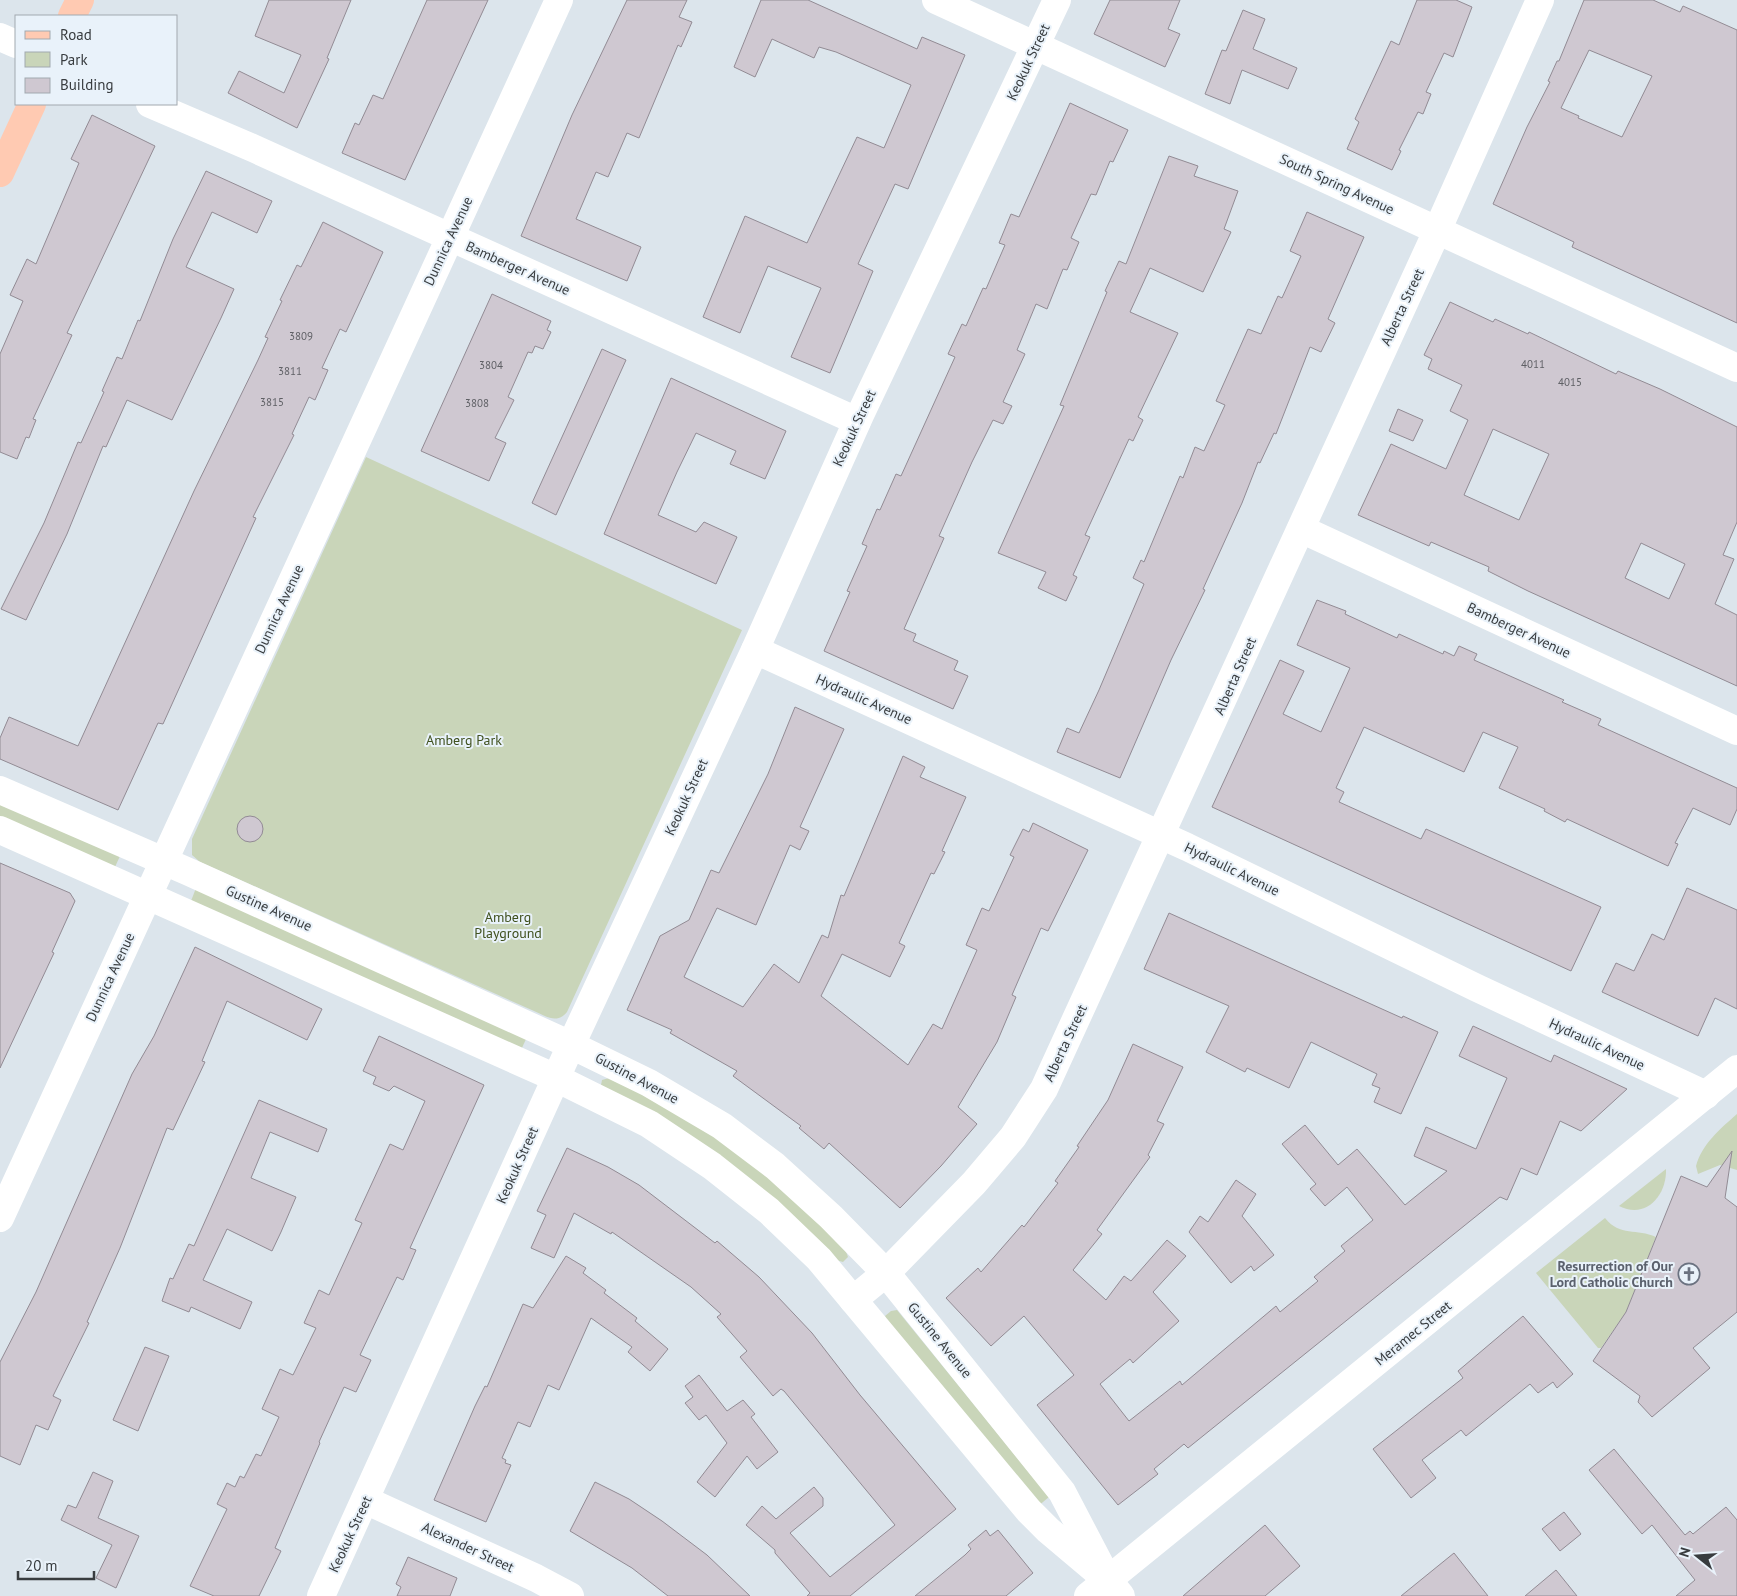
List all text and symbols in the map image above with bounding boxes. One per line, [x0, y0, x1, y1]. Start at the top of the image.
legend [15, 15, 178, 105]
street label: Keokuk Street [1002, 21, 1054, 103]
text: Road [60, 25, 92, 44]
text: Park [60, 50, 88, 69]
text: Building [60, 75, 114, 94]
street label: South Spring Avenue [1277, 150, 1397, 218]
street label: Dunnica Avenue [420, 194, 476, 288]
street label: Bamberger Avenue [463, 237, 573, 299]
street label: Alberta Street [1376, 265, 1428, 349]
house number: 3809 [289, 329, 313, 343]
house number: 4011 [1521, 357, 1545, 371]
house number: 3804 [479, 358, 503, 372]
house number: 3811 [278, 364, 302, 378]
house number: 4015 [1558, 375, 1582, 389]
street label: Keokuk Street [828, 387, 880, 469]
house number: 3815 [260, 395, 284, 409]
house number: 3808 [465, 396, 489, 410]
street label: Dunnica Avenue [251, 562, 307, 656]
street label: Bamberger Avenue [1464, 598, 1574, 662]
street label: Alberta Street [1210, 634, 1260, 718]
street label: Hydraulic Avenue [813, 670, 915, 728]
park label: Amberg Park [426, 731, 502, 749]
street label: Keokuk Street [660, 756, 712, 838]
street label: Hydraulic Avenue [1182, 838, 1282, 900]
street label: Gustine Avenue [223, 881, 315, 935]
park label: Amberg Playground [474, 908, 542, 942]
street label: Dunnica Avenue [82, 930, 138, 1024]
street label: Alberta Street [1039, 1001, 1091, 1085]
street label: Hydraulic Avenue [1546, 1014, 1648, 1074]
street label: Gustine Avenue [592, 1048, 682, 1108]
street label: Keokuk Street [492, 1123, 542, 1206]
place label: Resurrection of Our Lord Catholic Church [1550, 1257, 1673, 1291]
church icon: Resurrection of Our Lord Catholic Church [1677, 1262, 1701, 1286]
street label: Meramec Street [1371, 1296, 1455, 1369]
street label: Gustine Avenue [904, 1298, 976, 1382]
street label: Keokuk Street [324, 1493, 376, 1575]
street label: Alexander Street [419, 1518, 517, 1576]
north arrow [1672, 1531, 1722, 1581]
text: N [1675, 1545, 1695, 1559]
scale bar [18, 1548, 94, 1580]
text: 20 m [25, 1556, 58, 1575]

